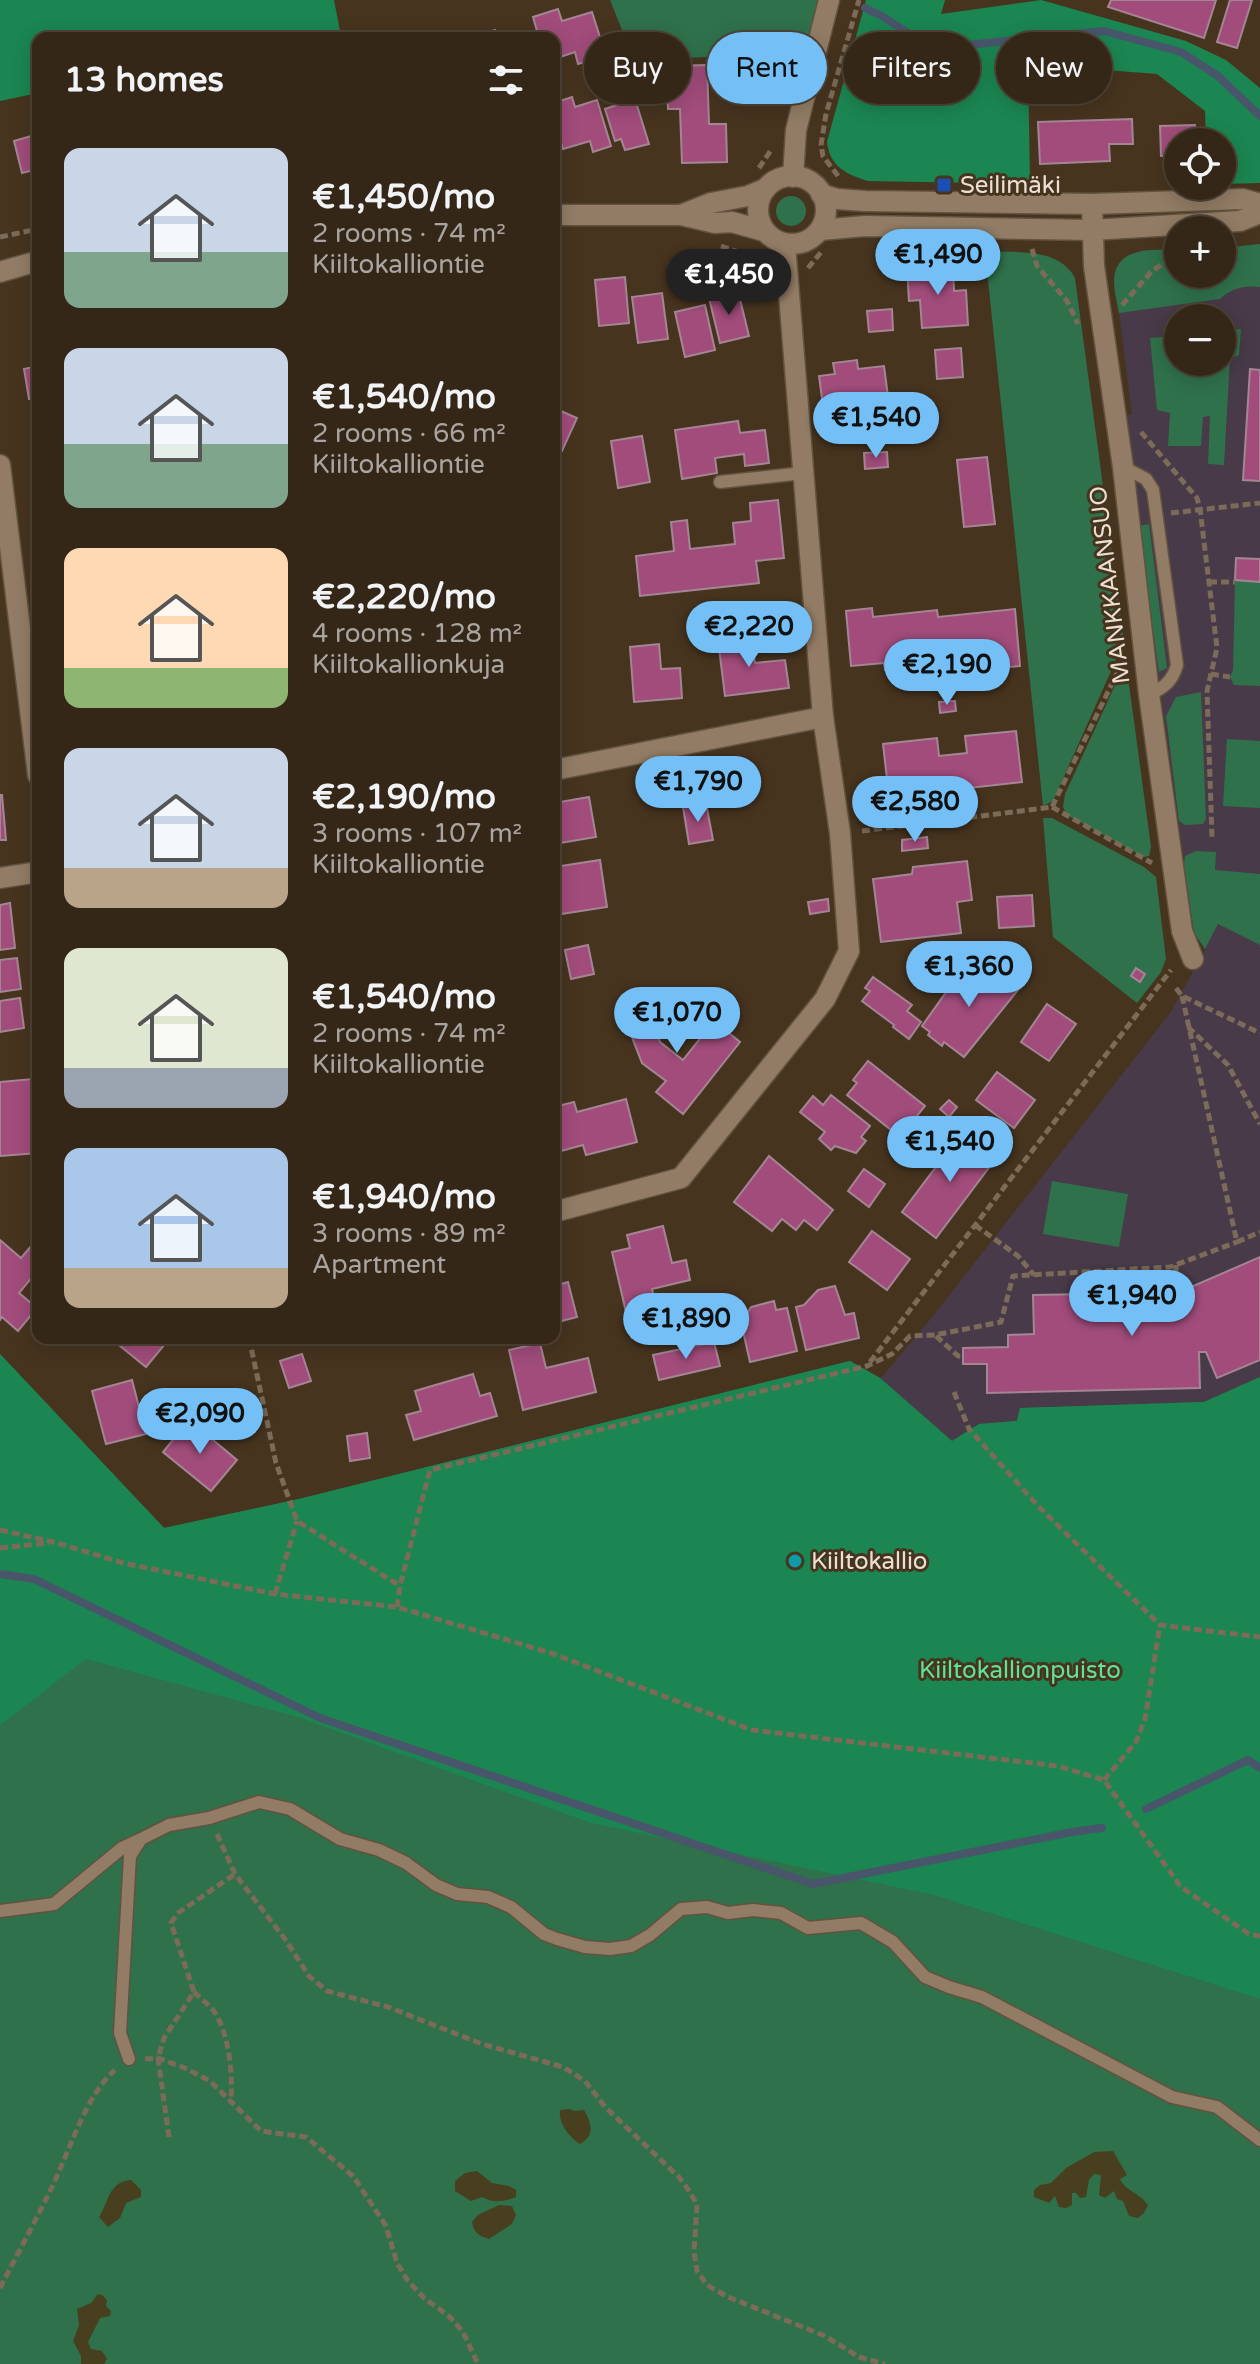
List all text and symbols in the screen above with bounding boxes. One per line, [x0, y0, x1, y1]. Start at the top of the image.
chip: Buy [584, 32, 691, 104]
chip: Rent [707, 32, 827, 104]
chip: Filters [843, 32, 980, 104]
chip: New [996, 32, 1112, 104]
icon: filters [484, 58, 528, 102]
text: 13 homes [64, 60, 224, 101]
map controls [1164, 128, 1236, 376]
button: locate [1164, 128, 1236, 200]
place label: Seilimäki [960, 171, 1061, 200]
marker: Seilimäki [935, 176, 953, 194]
text: €1,450/mo [312, 177, 495, 218]
icon: home [128, 180, 224, 276]
button: + [1164, 216, 1236, 288]
text: 2 rooms · 74 m² [312, 218, 506, 249]
pin: €1,490 [873, 229, 1003, 297]
text: €1,490 [893, 239, 983, 270]
text: Kiiltokalliontie [312, 249, 485, 280]
pin: €1,450 [664, 249, 794, 317]
text: €1,450 [684, 259, 774, 290]
button: − [1164, 304, 1236, 376]
text: €1,540/mo [312, 377, 496, 418]
icon: home [128, 380, 224, 476]
pin: €1,540 [811, 392, 941, 460]
text: €1,540 [831, 402, 921, 433]
text: 2 rooms · 66 m² [312, 418, 506, 449]
text: Kiiltokalliontie [312, 449, 485, 480]
street label: MANKKAANSUO [1083, 484, 1137, 686]
text: €2,220/mo [312, 577, 496, 618]
icon: home [128, 580, 224, 676]
pin: €2,220 [684, 601, 814, 669]
text: €2,220 [704, 611, 794, 642]
text: 4 rooms · 128 m² [312, 618, 522, 649]
pin: €2,190 [882, 639, 1012, 707]
text: Kiiltokallionkuja [312, 649, 505, 680]
text: €2,190 [902, 649, 992, 680]
pin: €1,790 [633, 756, 763, 824]
text: €1,790 [653, 766, 743, 797]
pin: €2,580 [850, 776, 980, 844]
text: €2,190/mo [312, 777, 496, 818]
icon: home [128, 780, 224, 876]
text: €2,580 [870, 786, 960, 817]
text: 3 rooms · 107 m² [312, 818, 522, 849]
text: Kiiltokalliontie [312, 849, 485, 880]
pin: €1,360 [904, 941, 1034, 1009]
text: €1,360 [924, 951, 1014, 982]
text: €1,540/mo [312, 977, 496, 1018]
icon: home [128, 980, 224, 1076]
pin: €1,070 [612, 987, 742, 1055]
text: €1,070 [632, 997, 722, 1028]
text: 2 rooms · 74 m² [312, 1018, 506, 1049]
text: Kiiltokalliontie [312, 1049, 485, 1080]
pin: €1,540 [885, 1116, 1015, 1184]
text: €1,540 [905, 1126, 995, 1157]
text: €1,940/mo [312, 1177, 496, 1218]
icon: home [128, 1180, 224, 1276]
text: 3 rooms · 89 m² [312, 1218, 506, 1249]
text: Apartment [312, 1249, 446, 1280]
pin: €1,940 [1067, 1270, 1197, 1338]
text: €1,940 [1087, 1280, 1177, 1311]
pin: €1,890 [621, 1293, 751, 1361]
text: €1,890 [641, 1303, 731, 1334]
pin: €2,090 [135, 1388, 265, 1456]
text: €2,090 [155, 1398, 245, 1429]
place label: Kiiltokallio [811, 1547, 927, 1576]
marker: Kiiltokallio [786, 1552, 804, 1570]
park label: Kiiltokallionpuisto [919, 1656, 1121, 1685]

